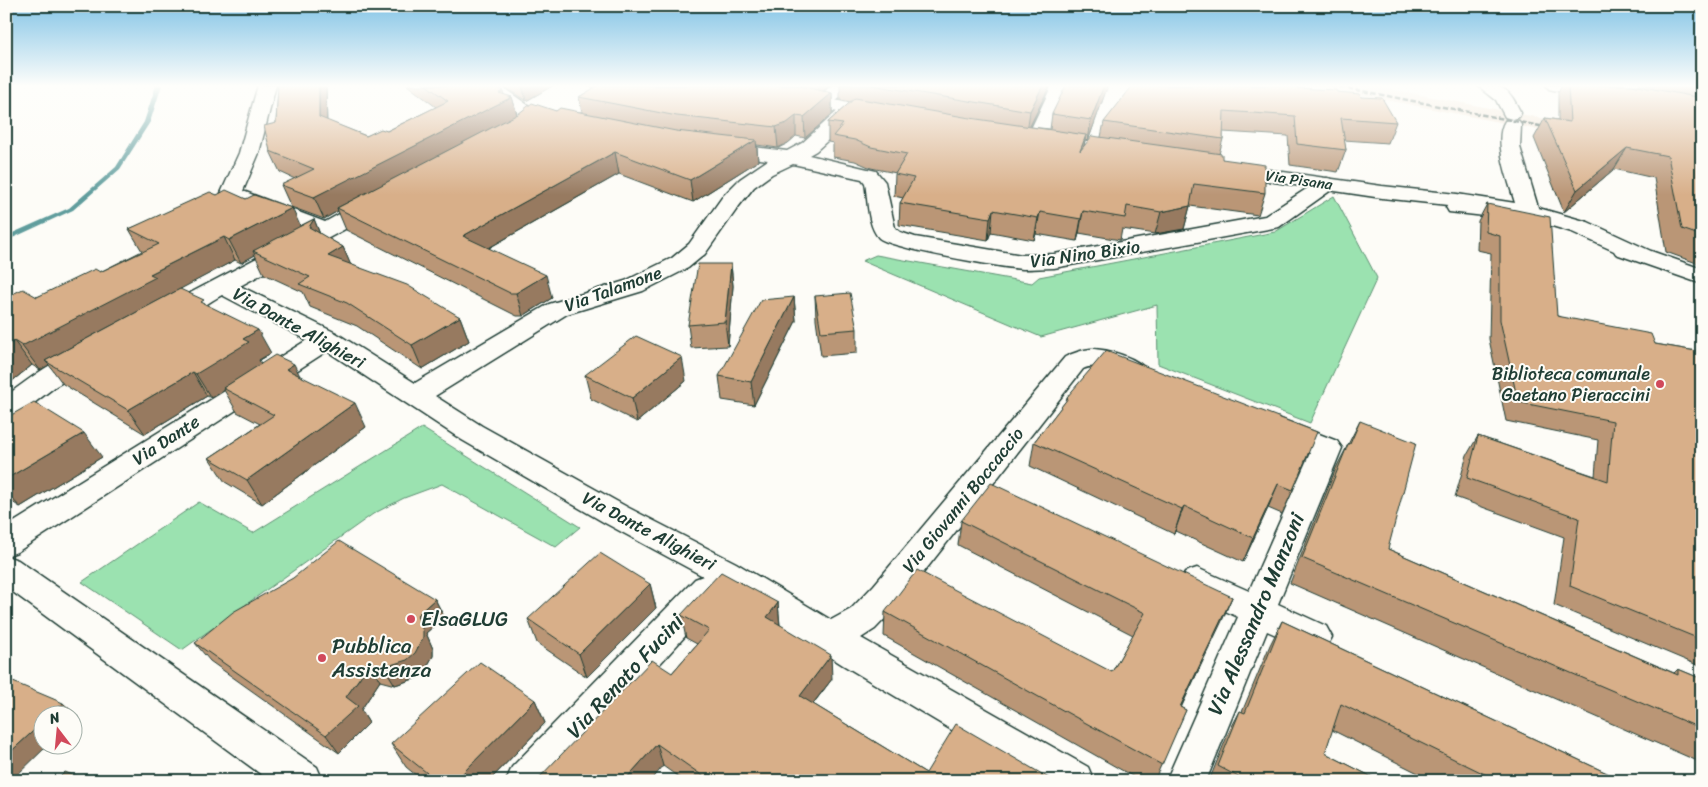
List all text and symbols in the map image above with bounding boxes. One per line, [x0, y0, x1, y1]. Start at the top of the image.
street label: Via Pisana [1264, 162, 1335, 198]
street label: Via Nino Bixio [1028, 230, 1142, 278]
street label: Via Talamone [560, 256, 667, 321]
street label: Via Dante Alighieri [227, 278, 372, 378]
place label: Biblioteca comunale Gaetano Pieraccini [1492, 358, 1651, 411]
marker: Biblioteca comunale Gaetano Pieraccini [1654, 378, 1666, 390]
street label: Via Dante [125, 406, 207, 474]
street label: Via Giovanni Boccaccio [894, 420, 1032, 580]
street label: Via Dante Alighieri [576, 482, 723, 580]
street label: Via Alessandro Manzoni [1196, 506, 1316, 721]
place label: ElsaGLUG [421, 600, 508, 638]
street label: Via Renato Fucini [556, 604, 694, 748]
marker: ElsaGLUG [405, 613, 417, 625]
place label: Pubblica Assistenza [331, 627, 432, 689]
marker: Pubblica Assistenza [316, 652, 328, 664]
north arrow [32, 704, 82, 754]
text: N [45, 705, 63, 732]

